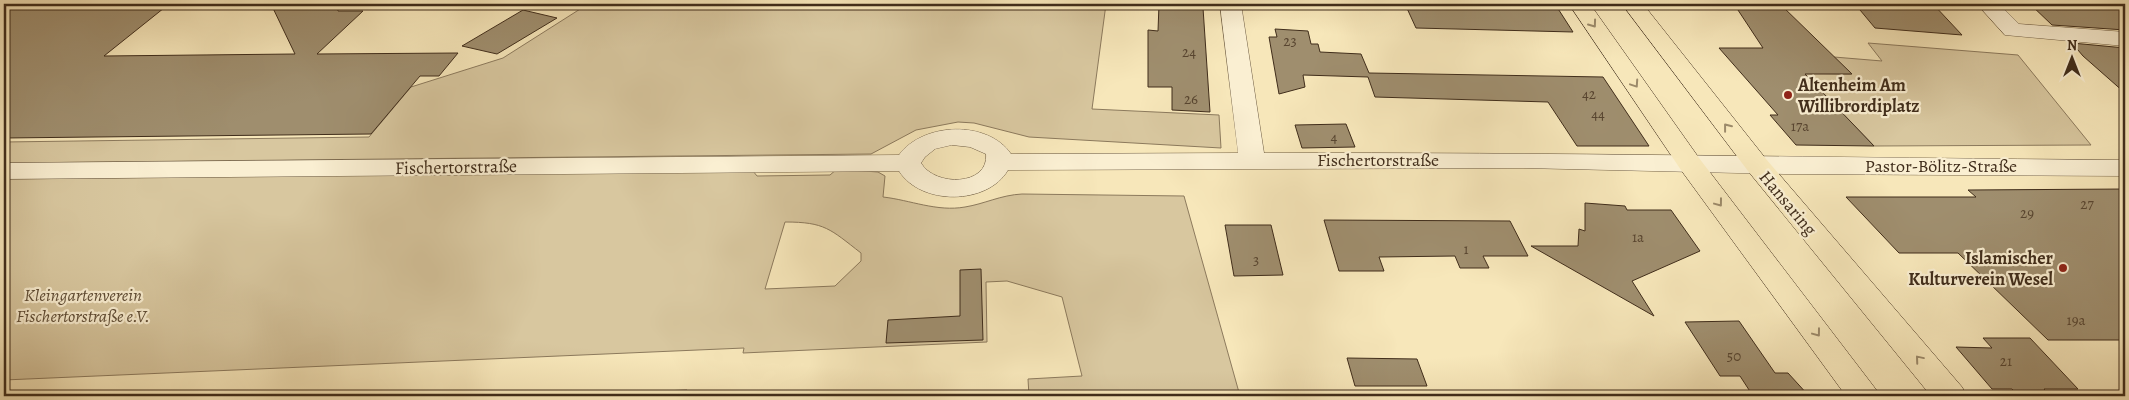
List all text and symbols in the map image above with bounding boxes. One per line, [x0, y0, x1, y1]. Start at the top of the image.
one-way arrow [1587, 18, 1596, 28]
house number: 23 [1283, 31, 1297, 51]
north arrow [2046, 32, 2096, 82]
text: N [2067, 36, 2077, 55]
house number: 24 [1182, 42, 1196, 62]
place label: Altenheim Am Willibrordiplatz [1797, 73, 1920, 118]
one-way arrow [1629, 79, 1638, 88]
house number: 42 [1582, 84, 1596, 104]
house number: 26 [1184, 89, 1198, 109]
marker: Altenheim Am Willibrordiplatz [1782, 89, 1794, 101]
house number: 44 [1591, 104, 1605, 124]
house number: 17a [1791, 116, 1809, 136]
one-way arrow [1725, 124, 1733, 133]
house number: 4 [1331, 127, 1338, 147]
street label: Fischertorstraße [1317, 148, 1439, 172]
street label: Fischertorstraße [395, 154, 517, 180]
street label: Pastor-Bölitz-Straße [1865, 154, 2017, 178]
street label: Hansaring [1754, 165, 1822, 241]
house number: 27 [2080, 194, 2094, 214]
one-way arrow [1713, 197, 1722, 207]
house number: 29 [2020, 203, 2034, 223]
house number: 1a [1632, 227, 1644, 247]
house number: 1 [1463, 239, 1469, 259]
place label: Islamischer Kulturverein Wesel [1908, 246, 2054, 291]
house number: 3 [1253, 250, 1259, 270]
marker: Islamischer Kulturverein Wesel [2057, 262, 2069, 274]
park label: Kleingartenverein Fischertorstraße e.V. [16, 283, 150, 328]
house number: 19a [2067, 310, 2085, 330]
one-way arrow [1811, 327, 1819, 336]
house number: 50 [1727, 346, 1741, 366]
house number: 21 [2000, 351, 2012, 371]
one-way arrow [1916, 356, 1925, 365]

